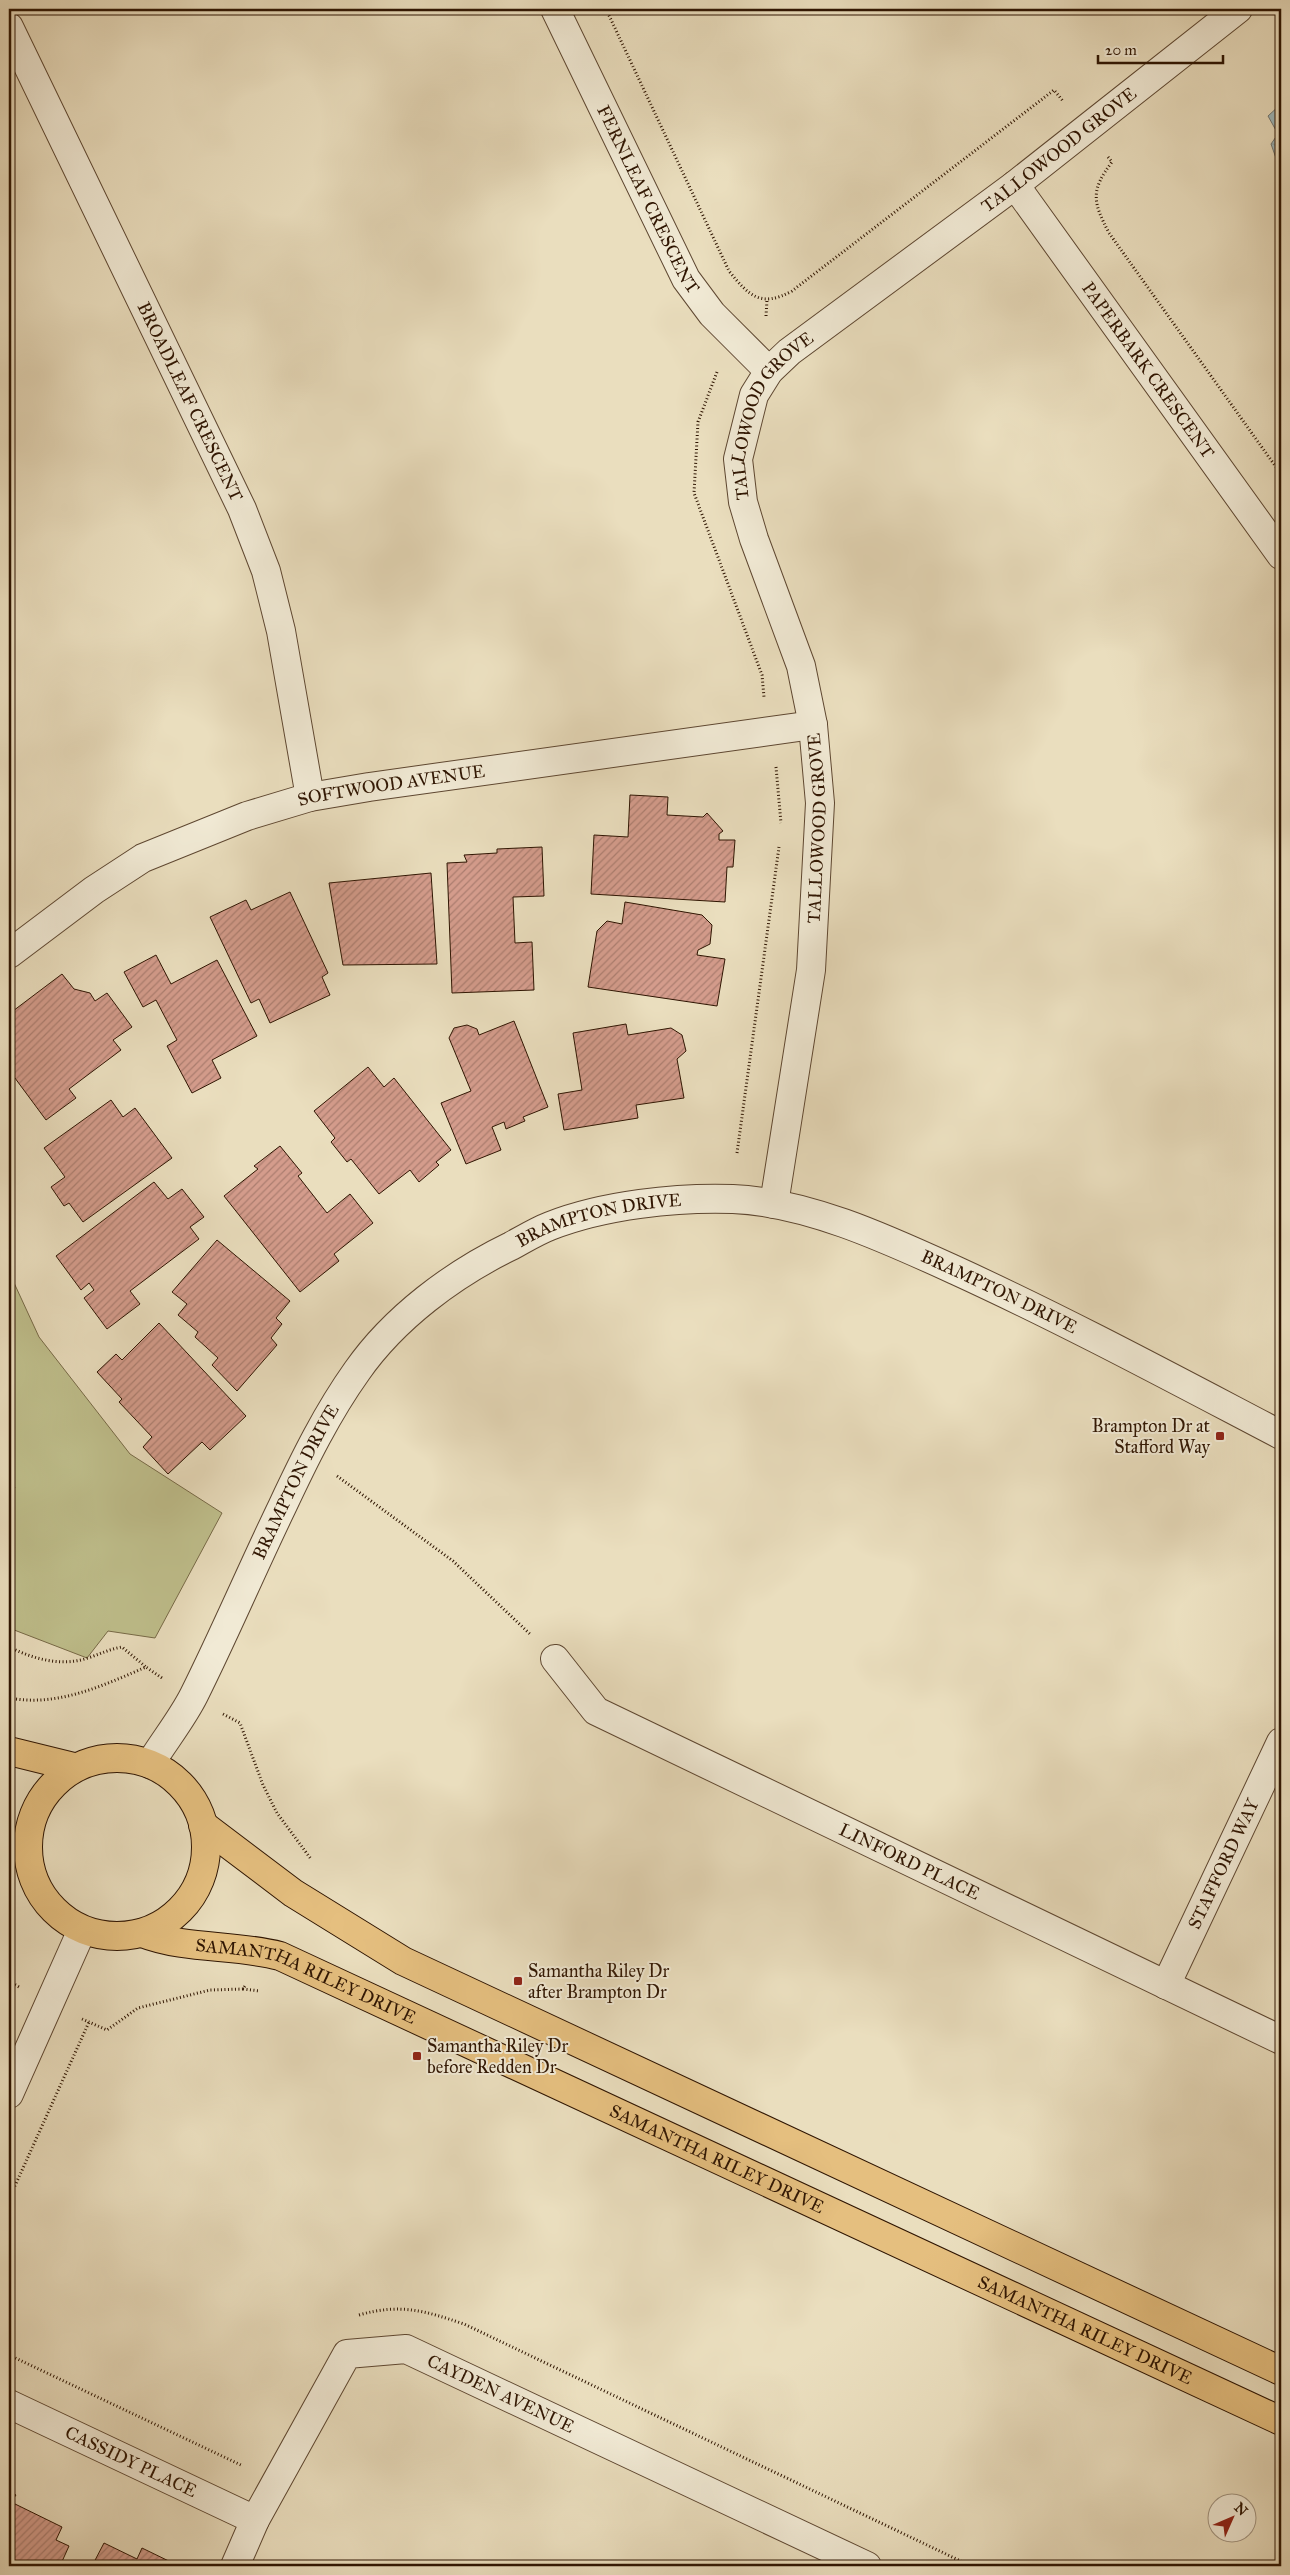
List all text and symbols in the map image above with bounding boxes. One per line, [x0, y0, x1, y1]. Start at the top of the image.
scale bar [1098, 32, 1222, 64]
text: 20 m [1105, 41, 1137, 59]
street label: TALLOWOOD GROVE [977, 82, 1141, 217]
street label: FERNLEAF CRESCENT [592, 102, 704, 298]
street label: PAPERBARK CRESCENT [1077, 278, 1219, 463]
street label: BROADLEAF CRESCENT [133, 298, 248, 505]
street label: TALLOWOOD GROVE [726, 327, 818, 501]
street label: TALLOWOOD GROVE [803, 732, 831, 924]
street label: SOFTWOOD AVENUE [295, 760, 486, 811]
street label: BRAMPTON DRIVE [512, 1189, 682, 1252]
street label: BRAMPTON DRIVE [918, 1245, 1081, 1338]
street label: BRAMPTON DRIVE [248, 1400, 344, 1563]
place label: Brampton Dr at Stafford Way [1092, 1415, 1211, 1458]
marker: Brampton Dr at Stafford Way [1214, 1430, 1226, 1442]
street label: STAFFORD WAY [1183, 1795, 1264, 1933]
street label: LINFORD PLACE [836, 1818, 984, 1905]
street label: SAMANTHA RILEY DRIVE [194, 1934, 420, 2029]
place label: Samantha Riley Dr after Brampton Dr [528, 1960, 670, 2003]
marker: Samantha Riley Dr after Brampton Dr [512, 1975, 524, 1987]
place label: Samantha Riley Dr before Redden Dr [427, 2035, 569, 2078]
marker: Samantha Riley Dr before Redden Dr [411, 2050, 423, 2062]
street label: SAMANTHA RILEY DRIVE [606, 2100, 828, 2218]
street label: SAMANTHA RILEY DRIVE [974, 2271, 1196, 2389]
street label: CAYDEN AVENUE [424, 2350, 578, 2438]
street label: CASSIDY PLACE [62, 2421, 201, 2502]
north arrow [1208, 2492, 1258, 2542]
text: N [1231, 2499, 1251, 2519]

